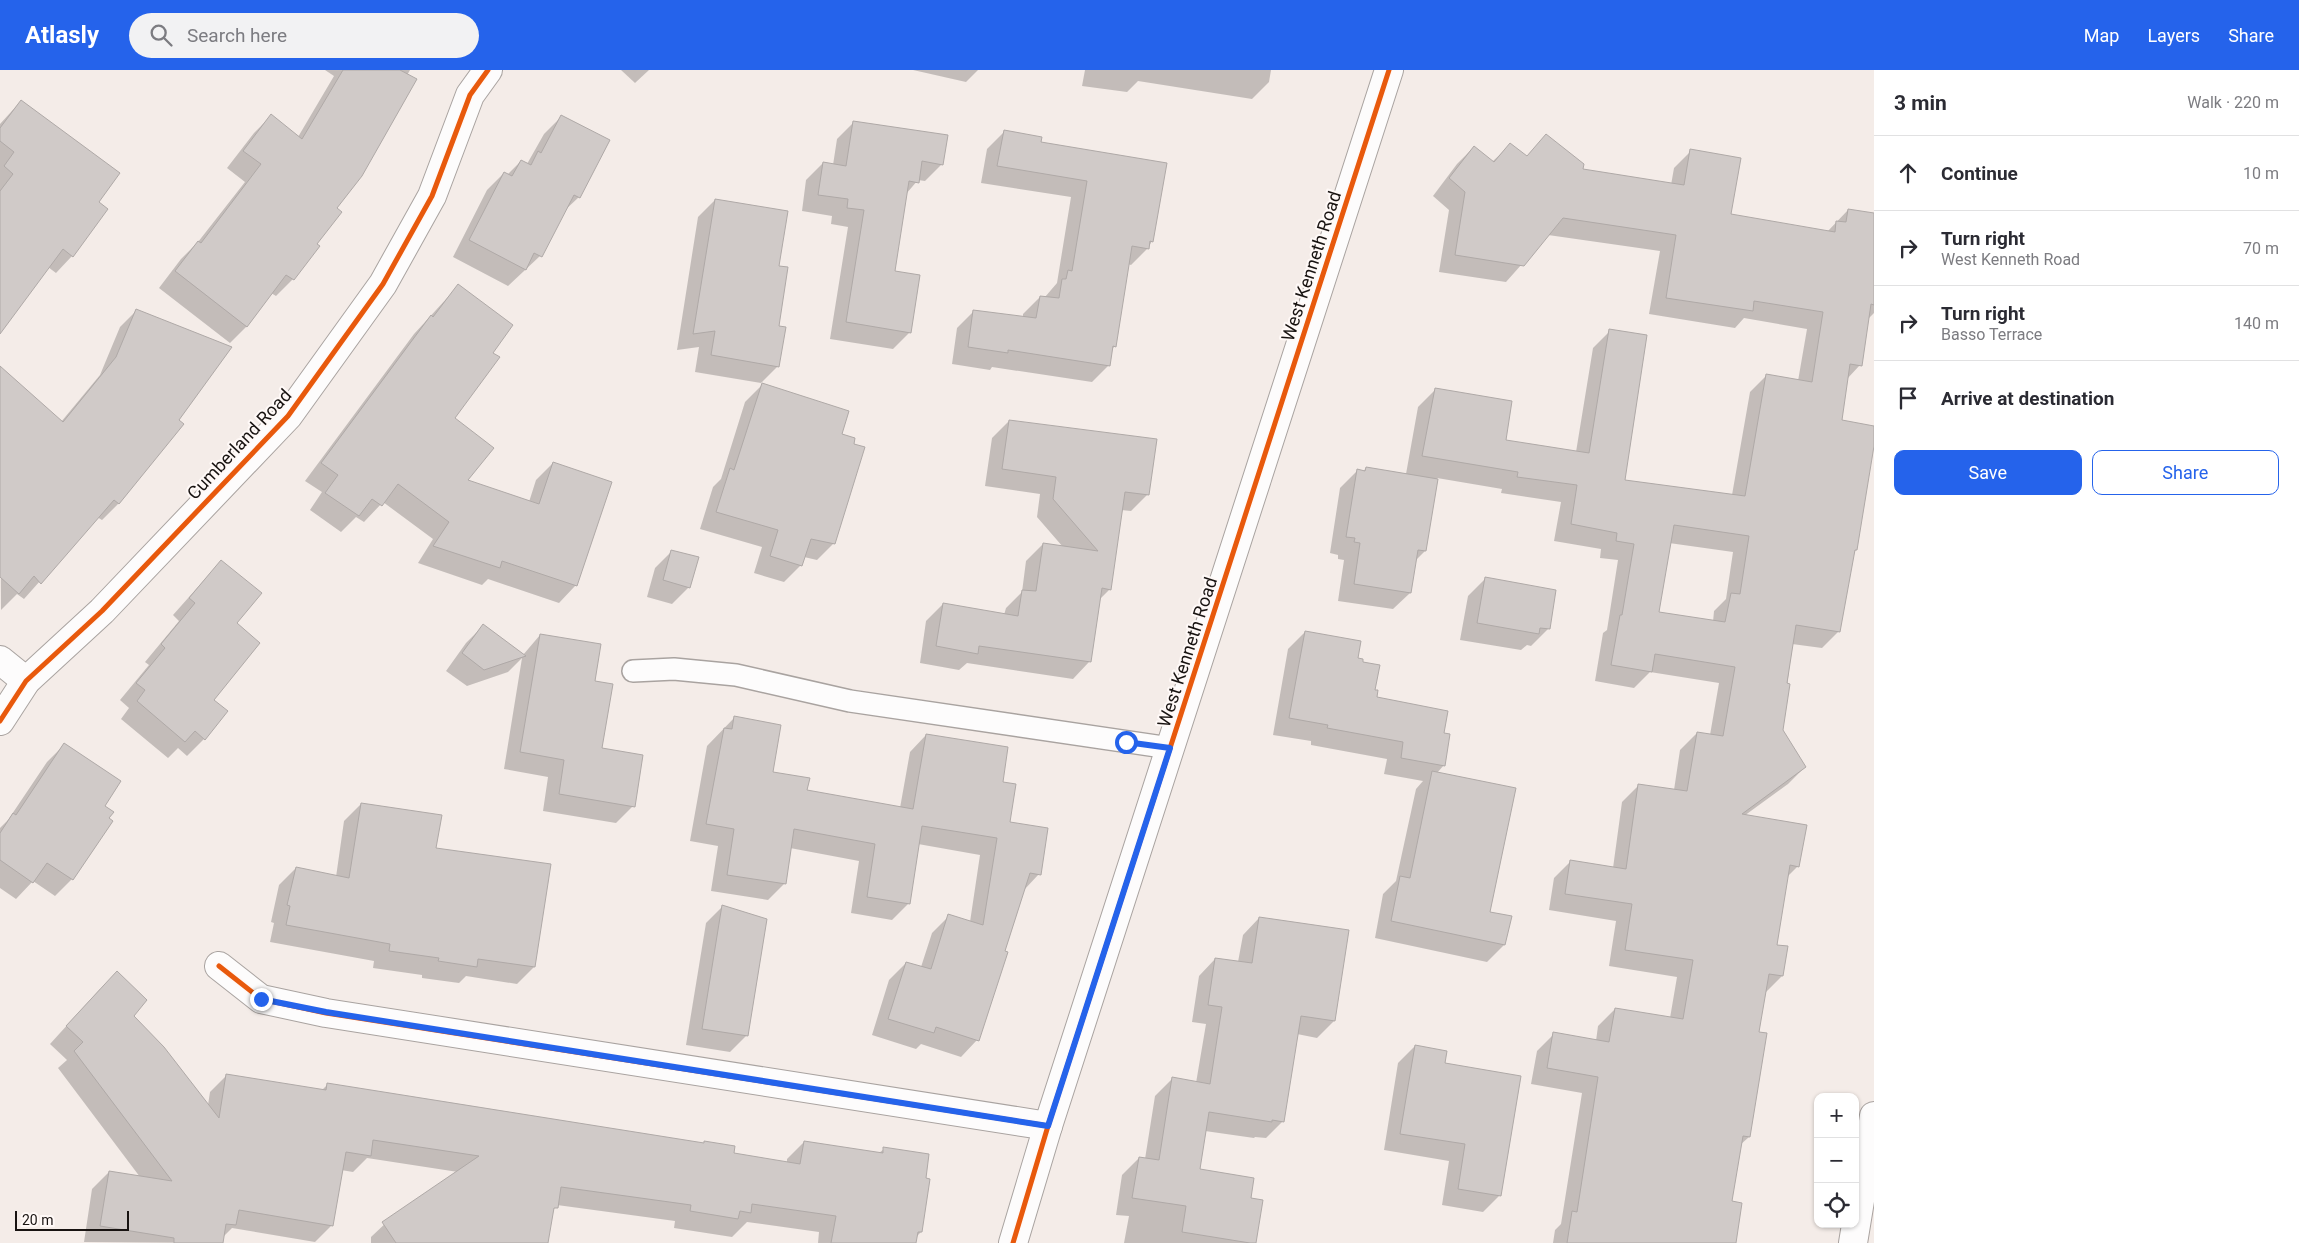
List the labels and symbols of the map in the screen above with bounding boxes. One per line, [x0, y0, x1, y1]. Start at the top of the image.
street label: West Kenneth Road [1277, 188, 1345, 344]
street label: Cumberland Road [182, 384, 296, 504]
street label: West Kenneth Road [1153, 574, 1221, 730]
route start [1115, 731, 1138, 754]
route end [250, 988, 273, 1011]
scale bar [15, 1208, 129, 1231]

